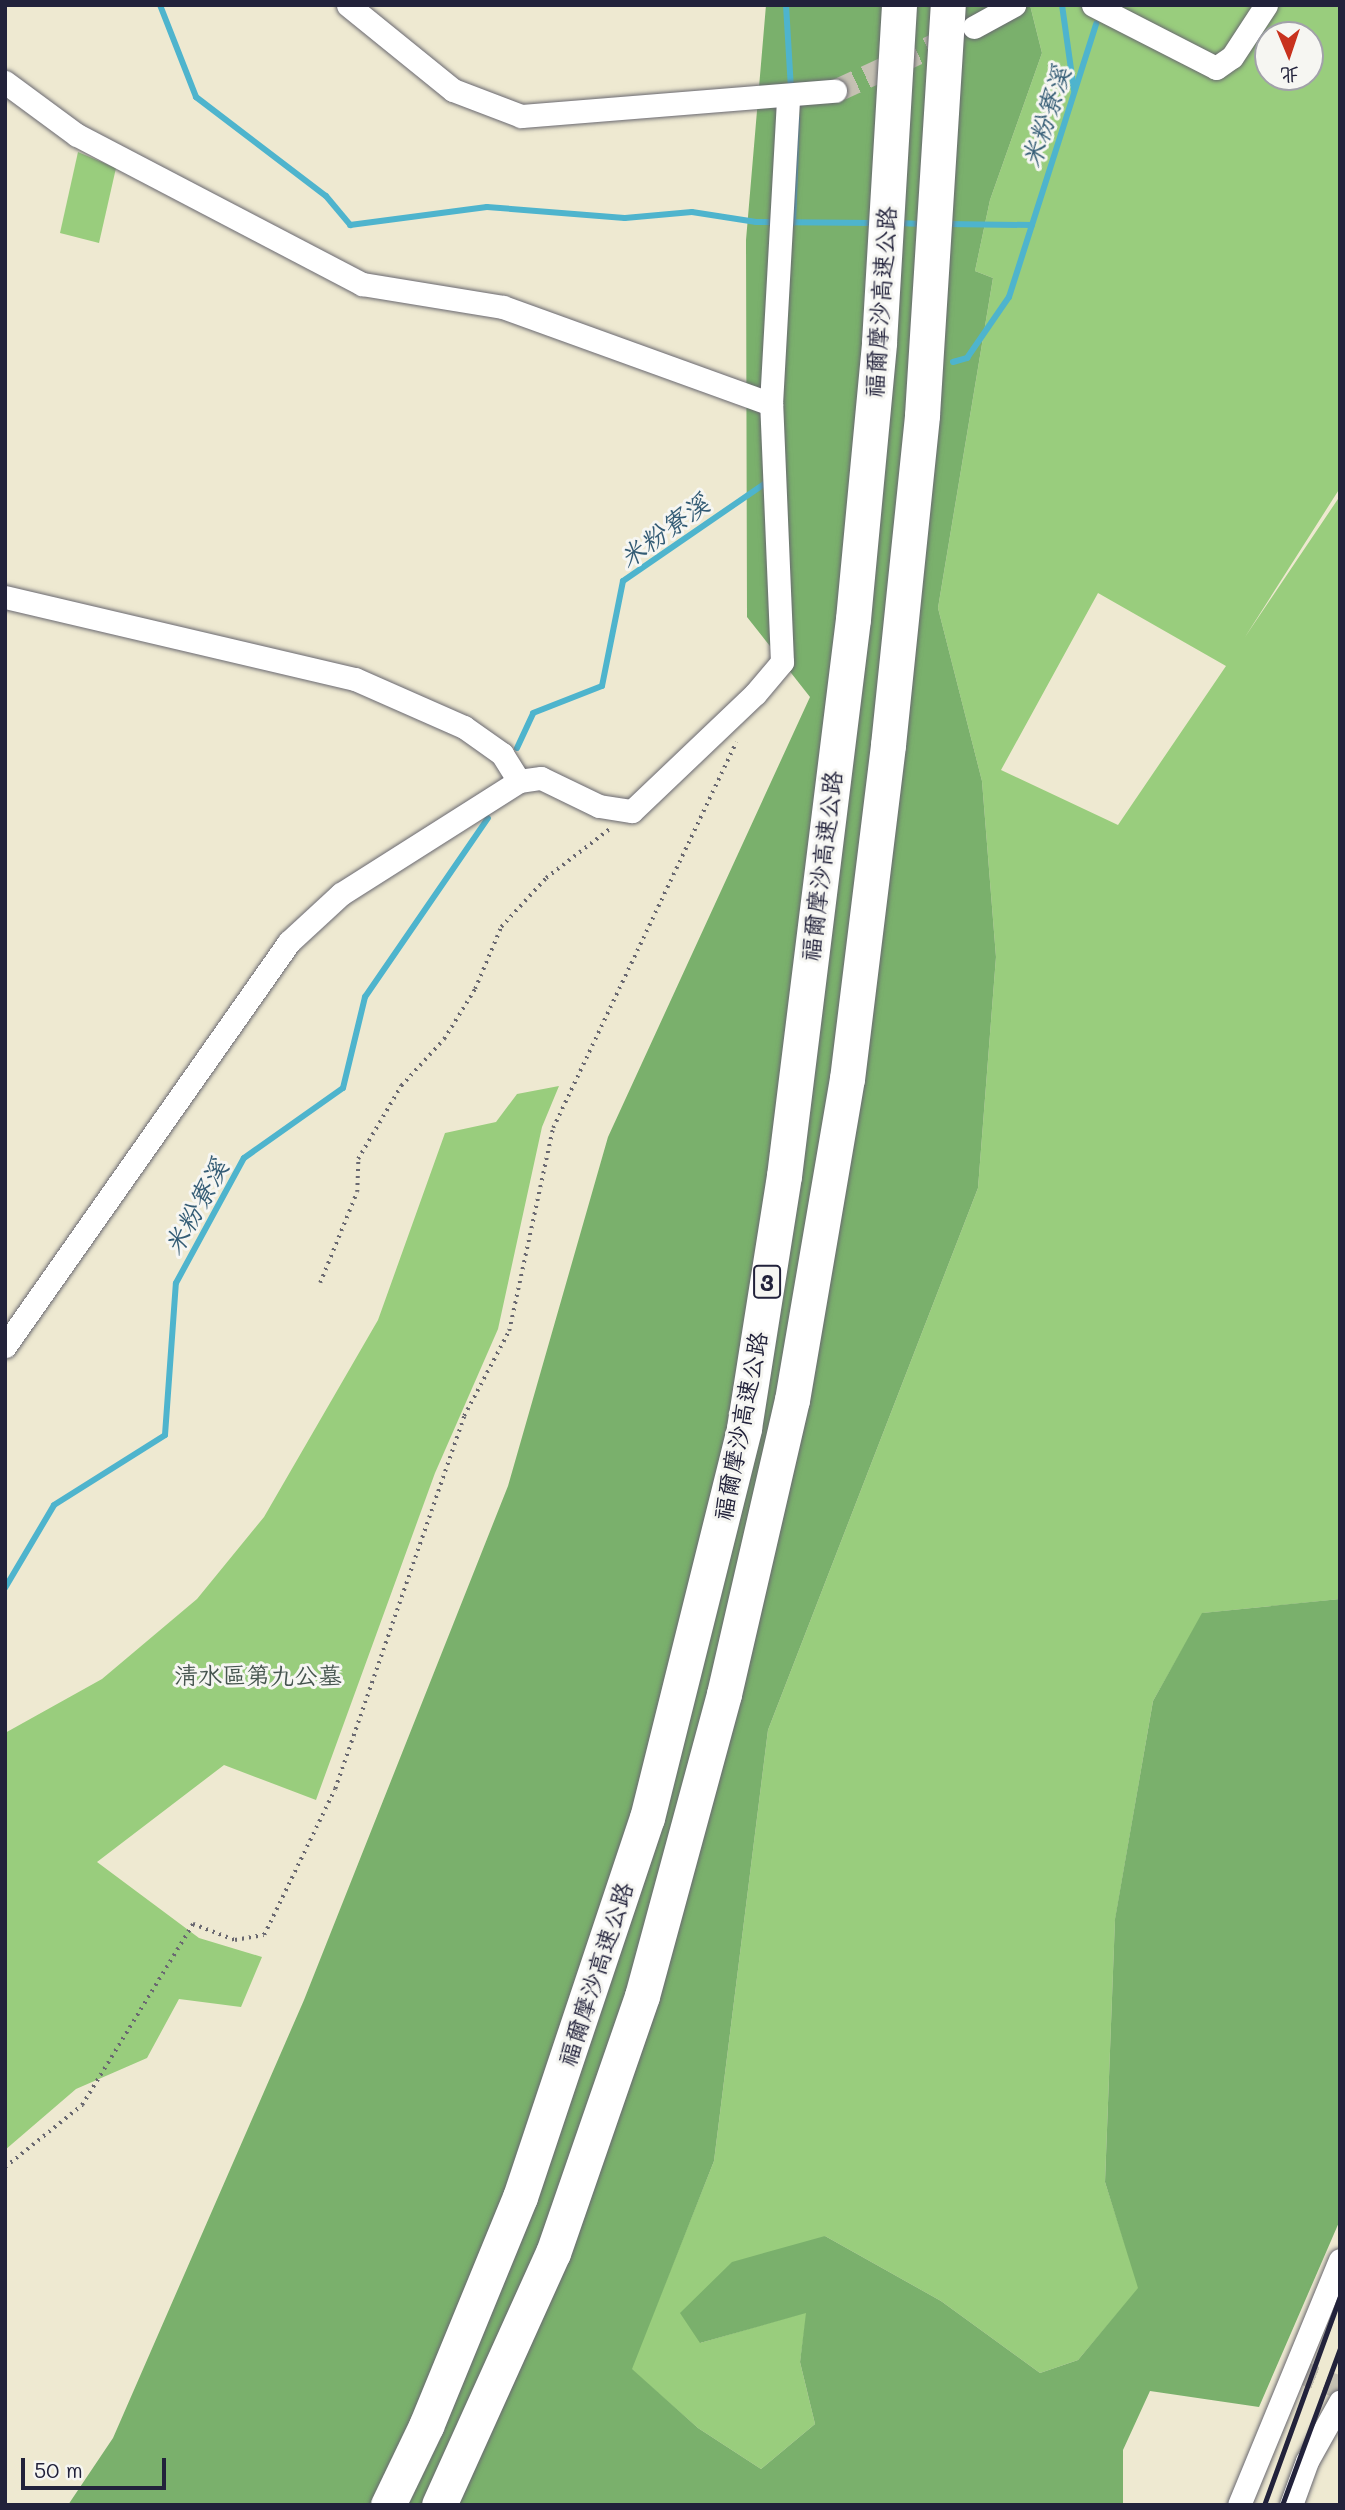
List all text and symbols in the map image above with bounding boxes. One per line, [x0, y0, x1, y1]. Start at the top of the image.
north arrow [1254, 21, 1324, 91]
water label: 米粉寮溪 [1015, 63, 1077, 171]
text: 北 [1280, 63, 1300, 88]
street label: 福爾摩沙高速公路 [859, 205, 901, 399]
water label: 米粉寮溪 [613, 488, 715, 574]
street label: 福爾摩沙高速公路 [795, 769, 847, 963]
water label: 米粉寮溪 [157, 1154, 235, 1260]
road number: 3 [753, 1262, 781, 1302]
street label: 福爾摩沙高速公路 [708, 1329, 772, 1523]
park label: 清水區第九公墓 [174, 1661, 342, 1689]
street label: 福爾摩沙高速公路 [552, 1878, 638, 2070]
scale bar [24, 2444, 170, 2488]
text: 50 m [34, 2456, 83, 2483]

